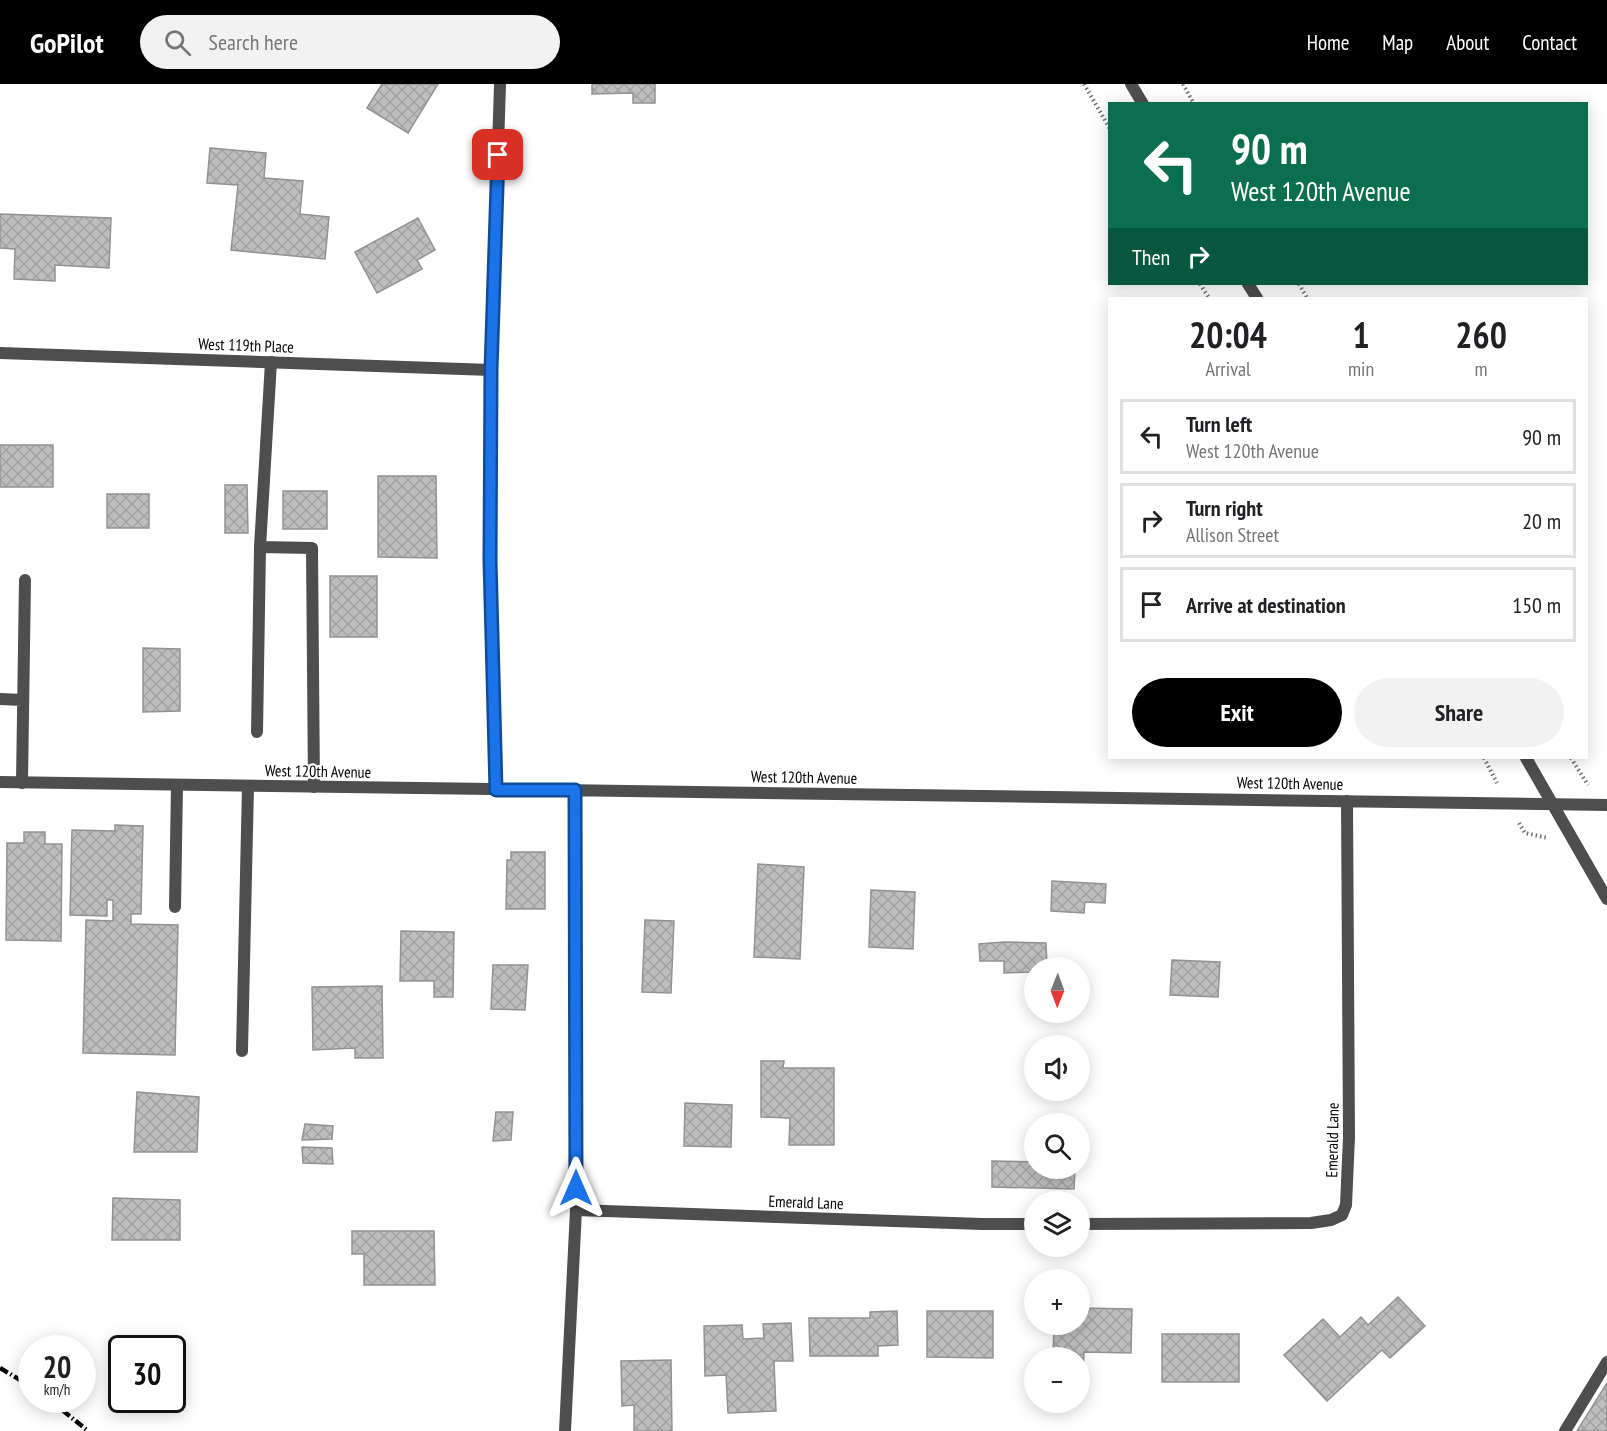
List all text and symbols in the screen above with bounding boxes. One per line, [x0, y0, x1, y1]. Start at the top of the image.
search box [140, 15, 560, 69]
text: GoPilot [30, 24, 104, 61]
icon: search [161, 26, 194, 59]
text: Search here [209, 28, 298, 56]
text: Home [1307, 29, 1349, 56]
text: Map [1382, 29, 1413, 56]
text: About [1446, 29, 1489, 56]
text: Contact [1522, 29, 1577, 56]
text: 90 m [1231, 121, 1308, 176]
icon: left [1132, 126, 1210, 204]
pin [472, 129, 523, 180]
icon: arrive [481, 138, 514, 171]
text: West 120th Avenue [1231, 174, 1411, 208]
icon: right [1182, 240, 1215, 273]
text: Then [1132, 243, 1170, 271]
text: 20:04 [1189, 311, 1267, 358]
text: 1 [1352, 311, 1370, 358]
text: 260 [1455, 311, 1507, 358]
street label: West 119th Place [198, 333, 294, 357]
text: Arrival [1205, 356, 1251, 382]
text: min [1348, 356, 1374, 382]
text: m [1475, 356, 1488, 382]
text: Turn left [1186, 410, 1252, 438]
icon: left [1135, 420, 1168, 453]
text: 90 m [1522, 423, 1561, 451]
text: West 120th Avenue [1186, 438, 1319, 464]
text: Turn right [1186, 494, 1263, 522]
icon: right [1135, 504, 1168, 537]
text: 20 m [1522, 507, 1561, 535]
text: Allison Street [1186, 522, 1279, 548]
icon: arrive [1135, 588, 1168, 621]
text: Arrive at destination [1186, 591, 1346, 619]
text: 150 m [1512, 591, 1561, 619]
button: Exit [1132, 678, 1342, 747]
button: Share [1354, 678, 1564, 747]
street label: West 120th Avenue [265, 760, 371, 782]
street label: West 120th Avenue [751, 766, 857, 788]
street label: West 120th Avenue [1237, 772, 1343, 794]
north arrow [1024, 957, 1090, 1023]
map controls [1024, 957, 1090, 1413]
button: sound [1024, 1035, 1090, 1101]
street label: Emerald Lane [1321, 1102, 1343, 1178]
button: search [1024, 1113, 1090, 1179]
position arrow [544, 1156, 608, 1220]
street label: Emerald Lane [768, 1191, 844, 1213]
button: layers [1024, 1191, 1090, 1257]
button: + [1024, 1269, 1090, 1335]
speed limit sign: 30 [108, 1335, 186, 1413]
text: 20 [43, 1347, 71, 1386]
button: − [1024, 1347, 1090, 1413]
text: km/h [44, 1380, 70, 1399]

